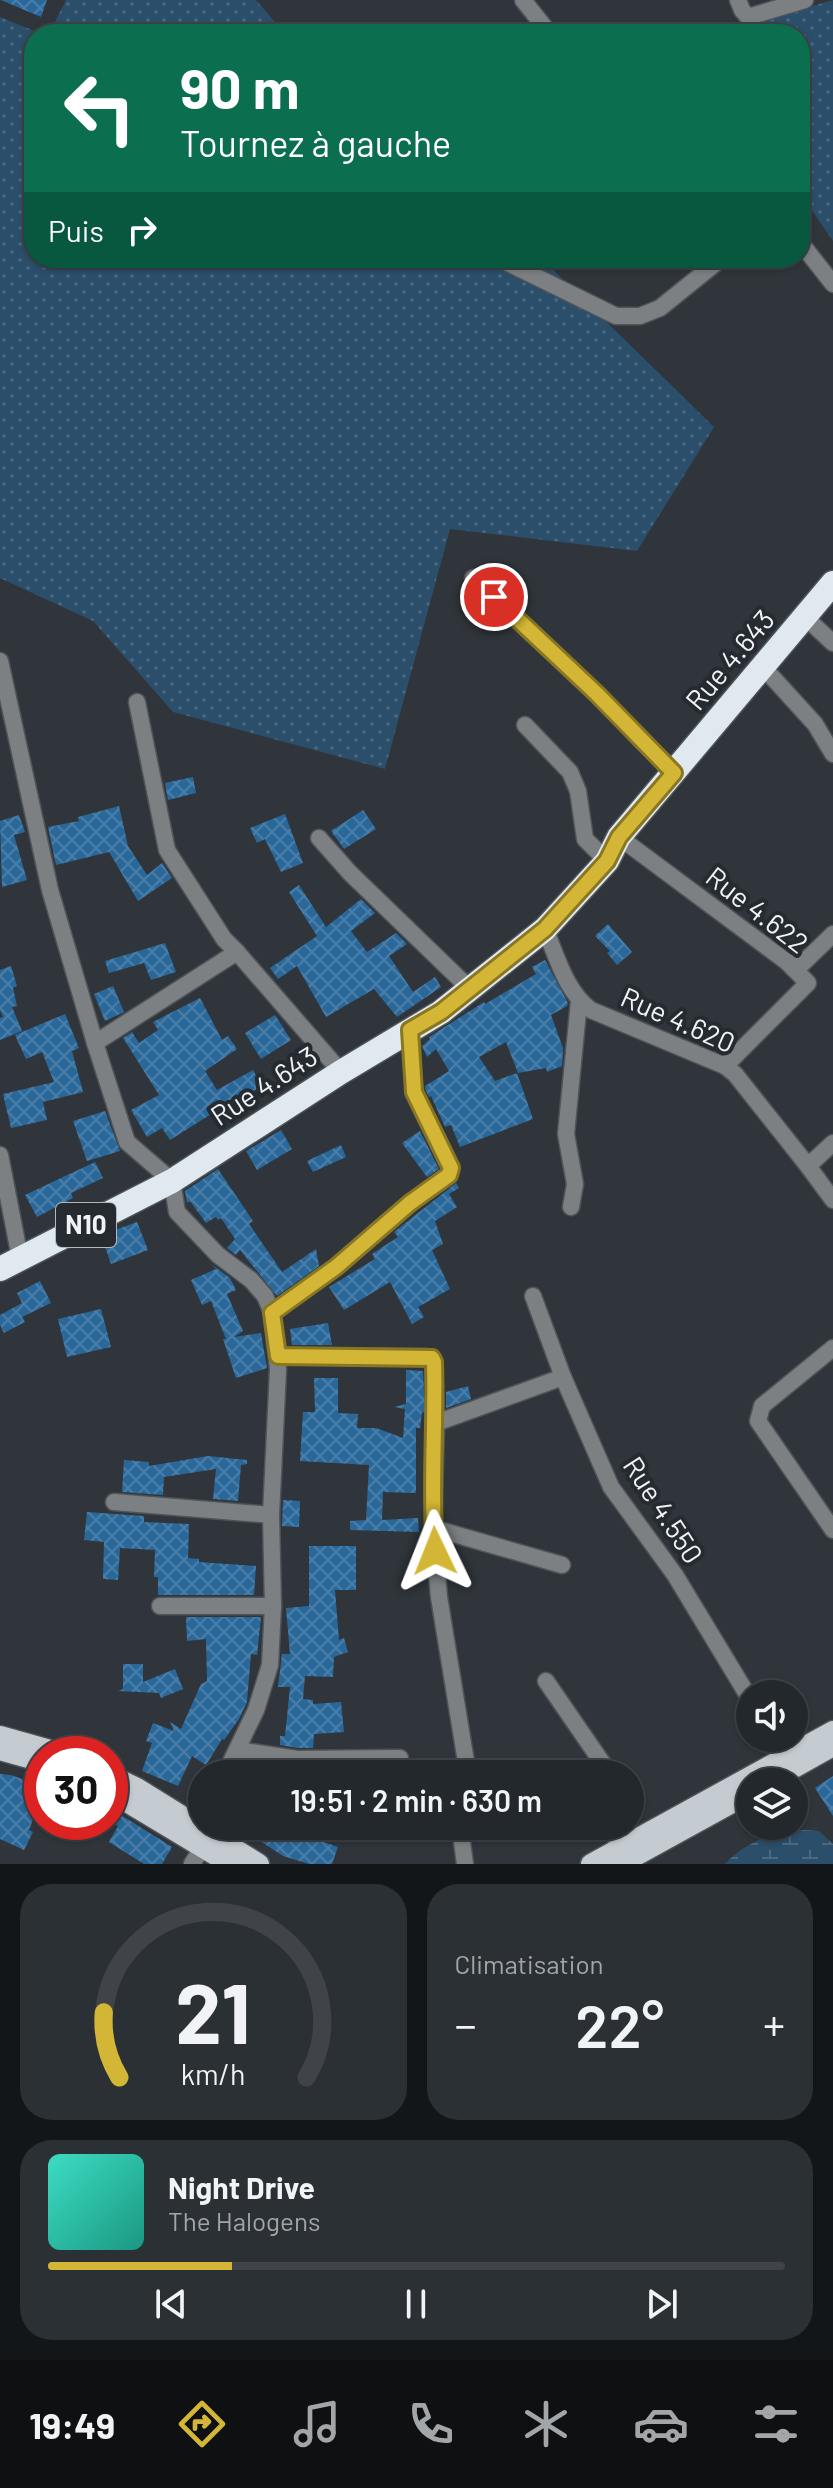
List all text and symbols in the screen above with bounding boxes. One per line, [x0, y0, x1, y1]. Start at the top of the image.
text: 90 m [180, 53, 300, 120]
icon: left [48, 56, 152, 160]
text: Tournez à gauche [180, 121, 451, 164]
icon: right [120, 208, 164, 252]
text: Puis [48, 212, 104, 248]
pin [460, 563, 528, 631]
icon: arrive [472, 575, 516, 619]
street label: Rue 4.643 [678, 602, 781, 716]
street label: Rue 4.622 [700, 859, 815, 960]
street label: Rue 4.620 [616, 979, 741, 1059]
street label: Rue 4.643 [204, 1038, 323, 1132]
road number: N10 [56, 1203, 116, 1247]
street label: Rue 4.550 [617, 1450, 711, 1569]
position arrow [393, 1509, 477, 1593]
map controls [736, 1680, 808, 1840]
button: sound [736, 1680, 808, 1752]
speed limit sign: 30 [24, 1736, 128, 1840]
button: layers [736, 1768, 808, 1840]
text: 19:51 · 2 min · 630 m [290, 1782, 542, 1818]
text: Climatisation [455, 1948, 604, 1979]
text: 21 [175, 1961, 251, 2061]
text: 22° [575, 1988, 664, 2060]
text: − [455, 1997, 477, 2050]
text: + [763, 1997, 785, 2050]
text: km/h [181, 2056, 246, 2091]
text: Night Drive [168, 2169, 315, 2205]
text: The Halogens [168, 2205, 320, 2236]
icon: previous [149, 2282, 193, 2326]
icon: pause [394, 2282, 438, 2326]
icon: next [640, 2282, 684, 2326]
icon: directions [174, 2396, 230, 2452]
icon: music [289, 2396, 345, 2452]
icon: phone [403, 2396, 459, 2452]
icon: climate [518, 2396, 574, 2452]
icon: car [633, 2396, 689, 2452]
icon: filters [748, 2396, 804, 2452]
text: 19:49 [29, 2403, 115, 2446]

